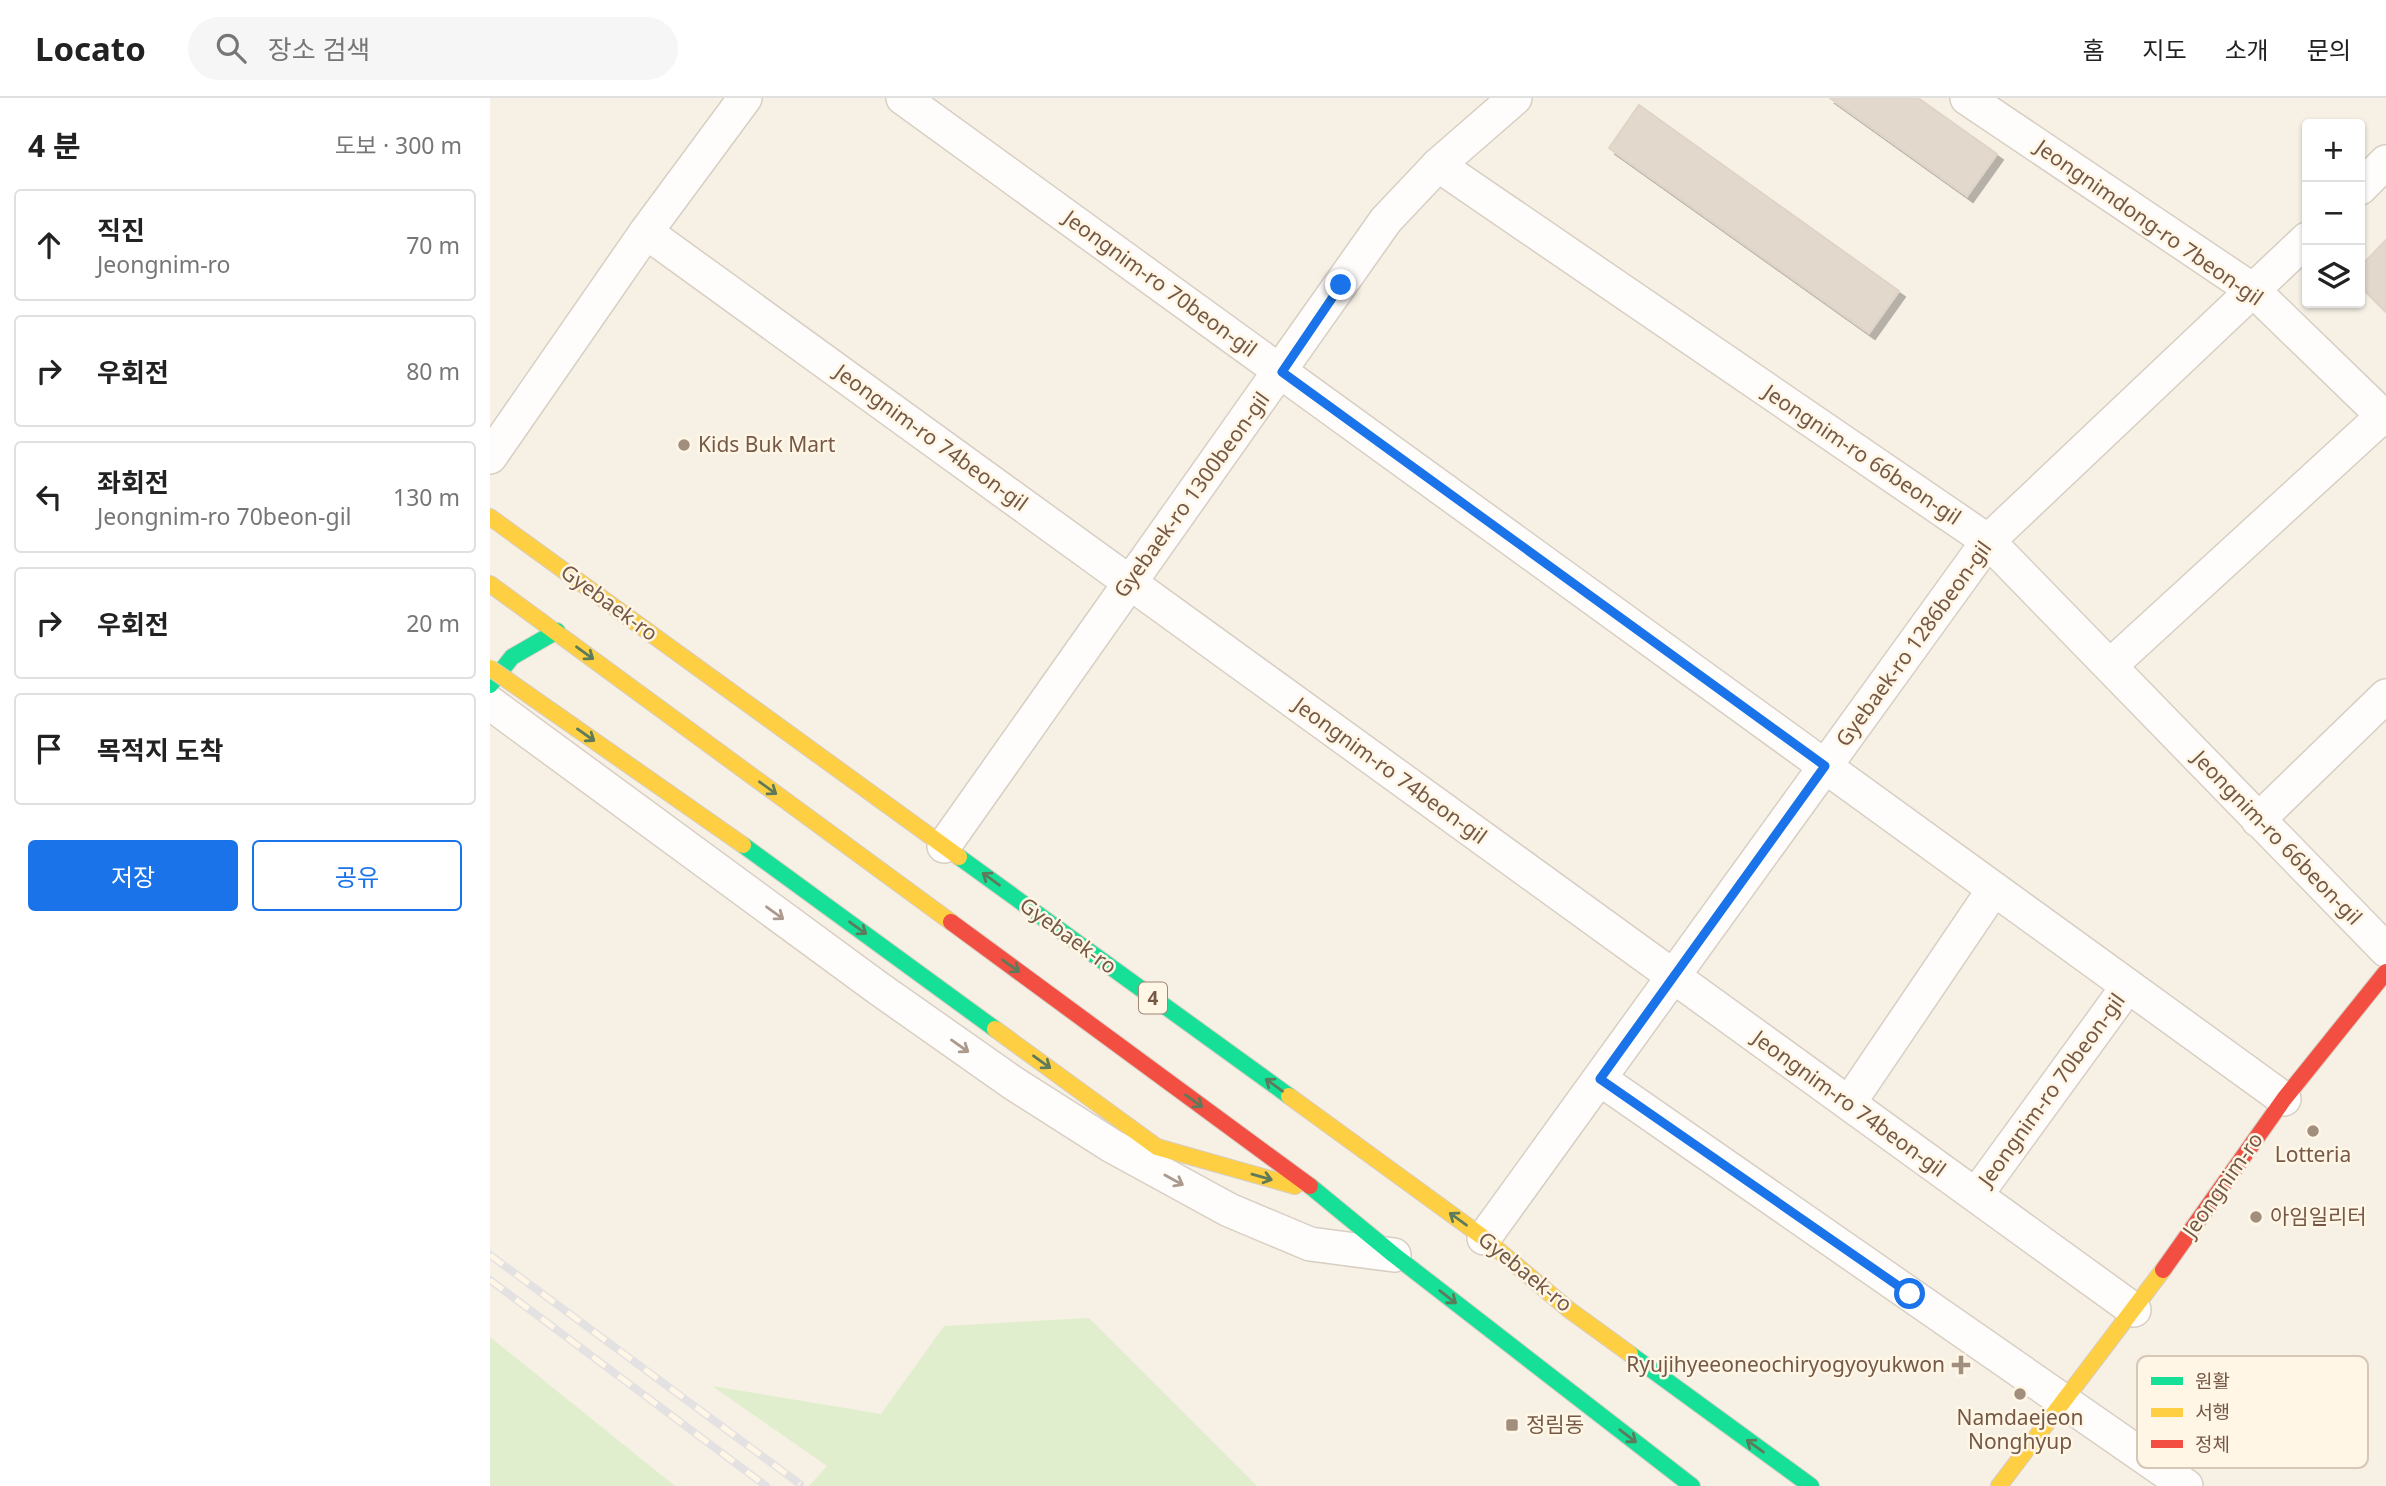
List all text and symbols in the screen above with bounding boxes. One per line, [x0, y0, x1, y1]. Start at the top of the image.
search box [188, 17, 678, 80]
text: Locato [35, 26, 146, 71]
icon: search [212, 29, 250, 67]
text: 장소 검색 [268, 31, 370, 67]
text: 홈 [2082, 33, 2104, 66]
text: 지도 [2142, 33, 2187, 66]
text: 소개 [2225, 33, 2269, 66]
text: 문의 [2307, 33, 2351, 66]
map controls [2302, 119, 2365, 308]
button: + [2302, 119, 2365, 182]
text: 4 분 [28, 125, 81, 166]
text: 도보 · 300 m [335, 129, 462, 161]
street label: Jeongnimdong-ro 7beon-gil [2029, 132, 2269, 312]
button: − [2302, 182, 2365, 245]
street label: Jeongnim-ro 70beon-gil [1057, 202, 1263, 363]
text: 직진 [97, 212, 145, 248]
icon: ahead [30, 226, 68, 264]
text: 70 m [406, 229, 460, 261]
button: layers [2302, 245, 2365, 308]
text: Jeongnim-ro [97, 248, 231, 280]
route end [1325, 269, 1356, 300]
icon: right [30, 352, 68, 390]
text: 우회전 [97, 354, 169, 390]
text: 80 m [406, 355, 460, 387]
street label: Jeongnim-ro 74beon-gil [828, 356, 1034, 517]
street label: Jeongnim-ro 66beon-gil [1757, 376, 1967, 531]
street label: Gyebaek-ro 1300beon-gil [1107, 386, 1275, 603]
place label: Kids Buk Mart [698, 430, 836, 458]
marker: Kids Buk Mart [676, 437, 692, 453]
text: 좌회전 [97, 464, 169, 500]
icon: left [30, 478, 68, 516]
text: 130 m [393, 481, 460, 513]
text: Jeongnim-ro 70beon-gil [97, 500, 352, 532]
street label: Gyebaek-ro 1286beon-gil [1829, 535, 1997, 752]
street label: Gyebaek-ro [556, 558, 664, 647]
icon: right [30, 604, 68, 642]
text: 우회전 [97, 606, 169, 642]
text: 20 m [406, 607, 460, 639]
one-way arrow [575, 645, 594, 660]
street label: Jeongnim-ro 74beon-gil [1287, 689, 1493, 850]
one-way arrow [576, 728, 595, 742]
icon: arrive [30, 730, 68, 768]
text: 목적지 도착 [97, 732, 223, 768]
street label: Jeongnim-ro 66beon-gil [2186, 743, 2369, 931]
one-way arrow [758, 780, 777, 795]
button: 저장 [28, 840, 238, 911]
button: 공유 [252, 840, 462, 911]
one-way arrow [982, 872, 1000, 887]
street label: Gyebaek-ro [1015, 891, 1123, 980]
one-way arrow [766, 905, 785, 920]
one-way arrow [848, 921, 867, 936]
one-way arrow [1001, 958, 1020, 973]
road number: 4 [1139, 983, 1167, 1014]
street label: Jeongnim-ro 70beon-gil [1970, 987, 2131, 1193]
street label: Jeongnim-ro 74beon-gil [1746, 1022, 1952, 1183]
one-way arrow [951, 1038, 970, 1053]
one-way arrow [1032, 1055, 1051, 1070]
one-way arrow [1265, 1078, 1284, 1092]
one-way arrow [1184, 1093, 1203, 1108]
marker: Lotteria [2305, 1123, 2321, 1139]
street label: Jeongnim-ro [2175, 1126, 2269, 1244]
place label: Lotteria [2275, 1140, 2351, 1168]
one-way arrow [1251, 1171, 1273, 1184]
one-way arrow [1163, 1173, 1183, 1187]
place label: 아임일리터 [2270, 1202, 2367, 1230]
marker: 아임일리터 [2248, 1209, 2264, 1225]
one-way arrow [1449, 1212, 1468, 1226]
street label: Gyebaek-ro [1473, 1225, 1578, 1318]
route start [1894, 1278, 1925, 1309]
one-way arrow [1438, 1290, 1456, 1305]
place label: Ryujihyeeoneochiryogyoyukwon [1626, 1350, 1945, 1378]
marker: Ryujihyeeoneochiryogyoyukwon [1951, 1355, 1971, 1375]
legend [2137, 1356, 2368, 1468]
text: 원활 [2195, 1368, 2230, 1394]
marker: Namdaejeon Nonghyup [2012, 1386, 2028, 1402]
text: 서행 [2195, 1399, 2230, 1425]
place label: Namdaejeon Nonghyup [1957, 1403, 2083, 1455]
place label: 정림동 [1526, 1410, 1584, 1438]
marker: 정림동 [1504, 1417, 1520, 1433]
one-way arrow [1618, 1429, 1636, 1444]
text: 정체 [2195, 1431, 2230, 1457]
one-way arrow [1746, 1439, 1765, 1454]

